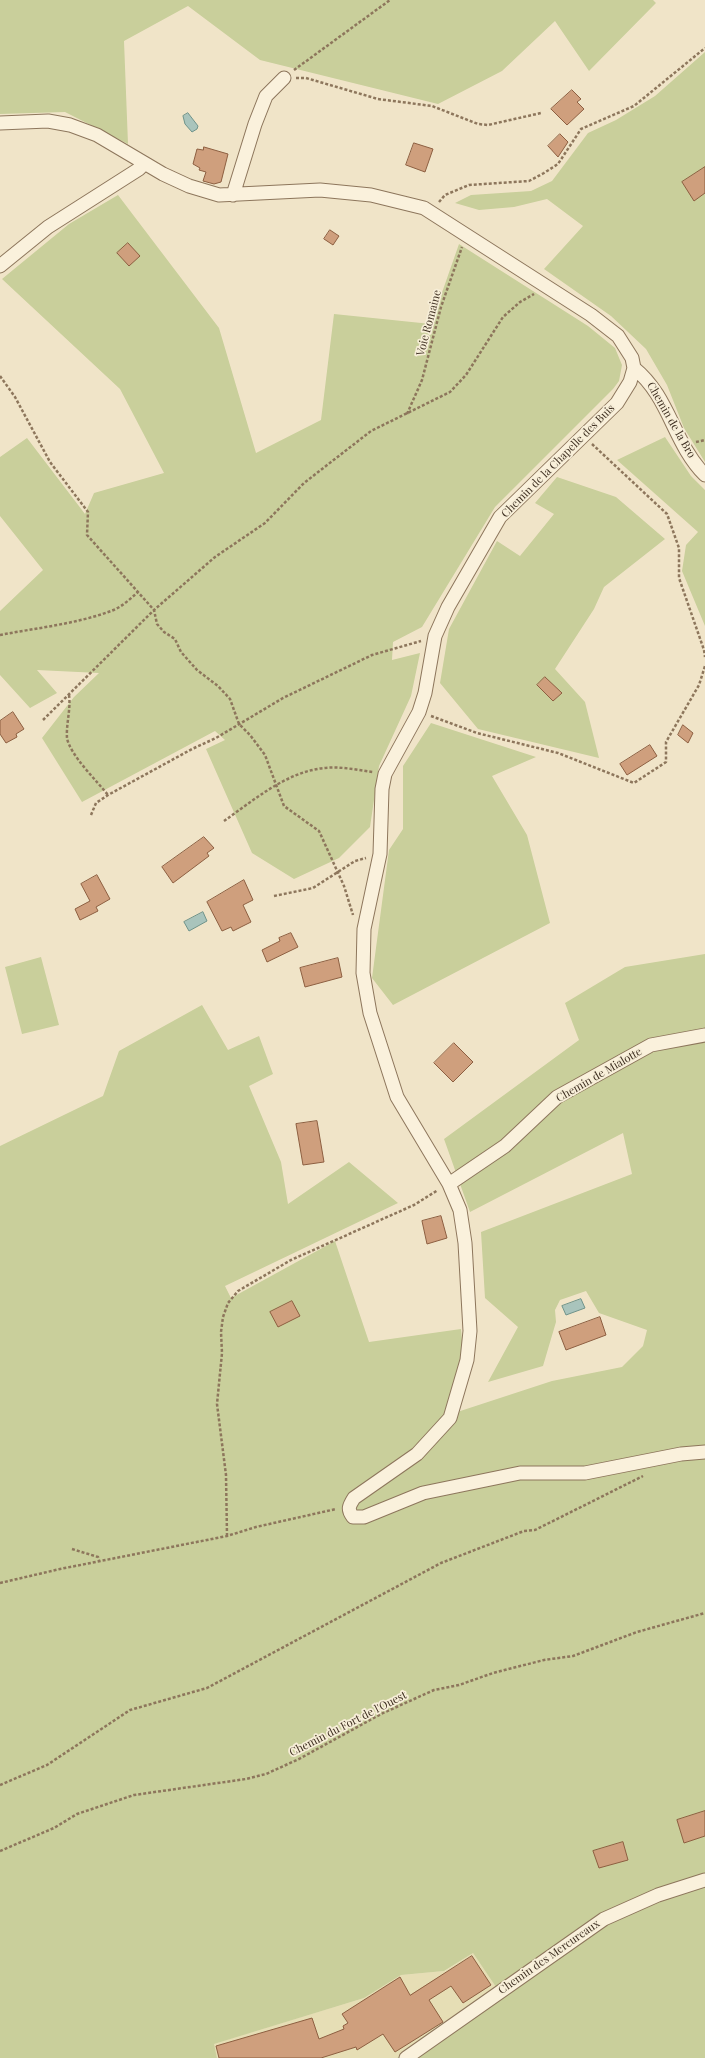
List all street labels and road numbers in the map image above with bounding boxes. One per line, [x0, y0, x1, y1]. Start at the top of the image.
street label: Voie Romaine [414, 289, 444, 357]
street label: Chemin de la Bro [644, 380, 698, 460]
street label: Chemin de la Chapelle des Buis [499, 402, 617, 520]
street label: Chemin de Mialotte [554, 1045, 644, 1105]
street label: Chemin du Fort de l'Ouest [287, 1689, 409, 1759]
street label: Chemin des Mercureaux [496, 1917, 602, 1997]

